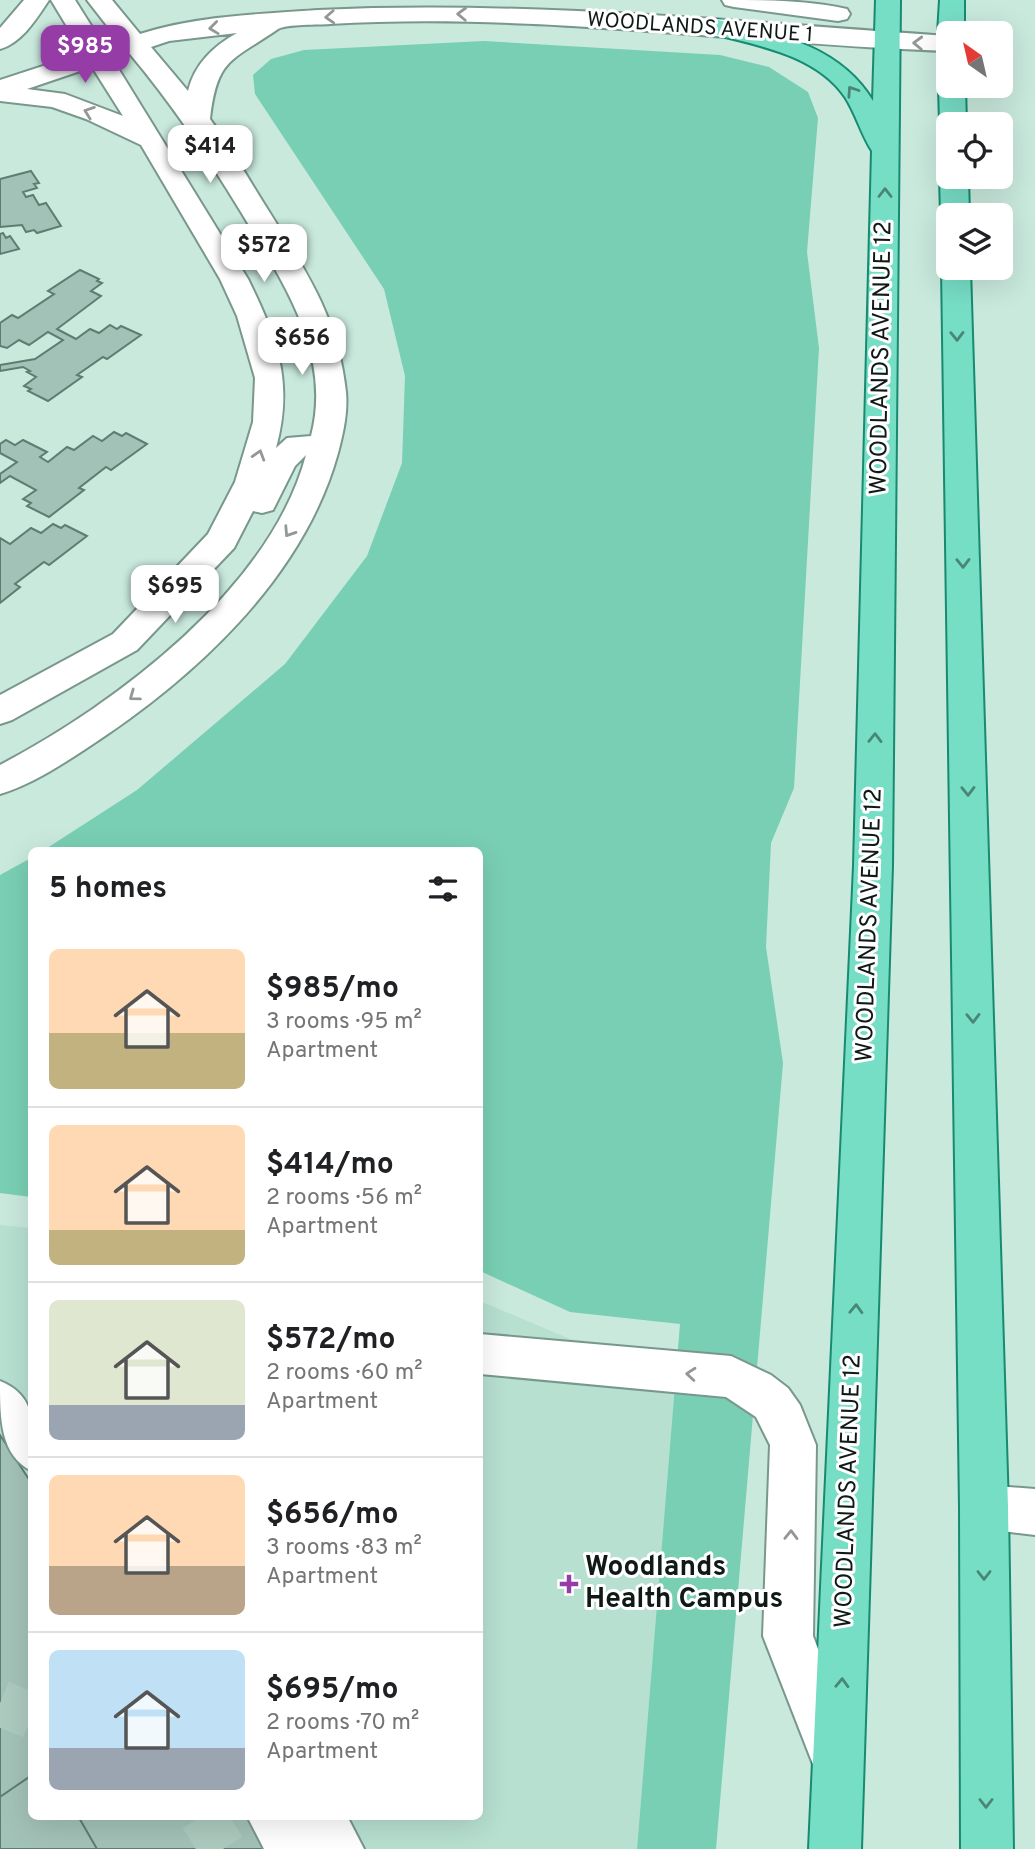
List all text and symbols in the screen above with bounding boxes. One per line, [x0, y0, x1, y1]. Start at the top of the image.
one-way arrow [456, 6, 467, 22]
street label: WOODLANDS AVENUE 1 [586, 7, 814, 49]
one-way arrow [325, 9, 336, 24]
one-way arrow [208, 20, 219, 35]
north arrow [936, 21, 1013, 98]
map controls [936, 21, 1013, 280]
pin: $985 [44, 25, 126, 85]
text: $985 [57, 33, 113, 62]
one-way arrow [912, 36, 923, 51]
one-way arrow [847, 86, 860, 99]
one-way arrow [83, 106, 95, 120]
button: locate [936, 112, 1013, 189]
pin: $414 [169, 125, 251, 185]
text: $414 [184, 133, 236, 162]
one-way arrow [877, 187, 893, 197]
button: layers [936, 203, 1013, 280]
street label: WOODLANDS AVENUE 12 [865, 221, 899, 495]
pin: $572 [223, 224, 305, 284]
text: $572 [237, 232, 291, 261]
pin: $656 [261, 318, 343, 377]
text: $656 [274, 325, 330, 354]
one-way arrow [950, 331, 965, 342]
one-way arrow [250, 449, 265, 461]
one-way arrow [285, 524, 298, 537]
one-way arrow [955, 558, 970, 569]
pin: $695 [134, 566, 216, 625]
text: $695 [147, 573, 203, 602]
one-way arrow [129, 688, 142, 700]
one-way arrow [867, 733, 883, 743]
one-way arrow [960, 786, 975, 797]
street label: WOODLANDS AVENUE 12 [850, 788, 890, 1062]
icon: filters [424, 870, 462, 908]
text: 5 homes [49, 871, 167, 908]
text: $985/mo [266, 971, 399, 1008]
icon: home [105, 977, 189, 1061]
text: 3 rooms · 95 m² [266, 1008, 422, 1037]
one-way arrow [965, 1014, 981, 1024]
text: Apartment [266, 1037, 378, 1066]
text: $414/mo [266, 1147, 394, 1184]
icon: home [105, 1153, 189, 1237]
text: 2 rooms · 56 m² [266, 1184, 422, 1213]
text: Apartment [266, 1213, 378, 1242]
one-way arrow [848, 1303, 863, 1314]
text: $572/mo [266, 1322, 396, 1359]
icon: home [105, 1328, 189, 1412]
street label: WOODLANDS AVENUE 12 [829, 1354, 869, 1628]
text: 2 rooms · 60 m² [266, 1359, 423, 1388]
one-way arrow [685, 1367, 696, 1382]
text: Apartment [266, 1388, 378, 1417]
text: $656/mo [266, 1497, 398, 1534]
icon: home [105, 1503, 189, 1587]
one-way arrow [783, 1529, 799, 1540]
text: 3 rooms · 83 m² [266, 1534, 422, 1563]
place label: Woodlands Health Campus [585, 1550, 783, 1618]
text: Apartment [266, 1563, 378, 1592]
one-way arrow [976, 1571, 992, 1581]
marker: Woodlands Health Campus [559, 1574, 579, 1594]
text: $695/mo [266, 1672, 399, 1709]
one-way arrow [834, 1677, 849, 1688]
icon: home [105, 1678, 189, 1762]
text: 2 rooms · 70 m² [266, 1709, 419, 1738]
text: Apartment [266, 1738, 378, 1767]
one-way arrow [978, 1798, 994, 1809]

